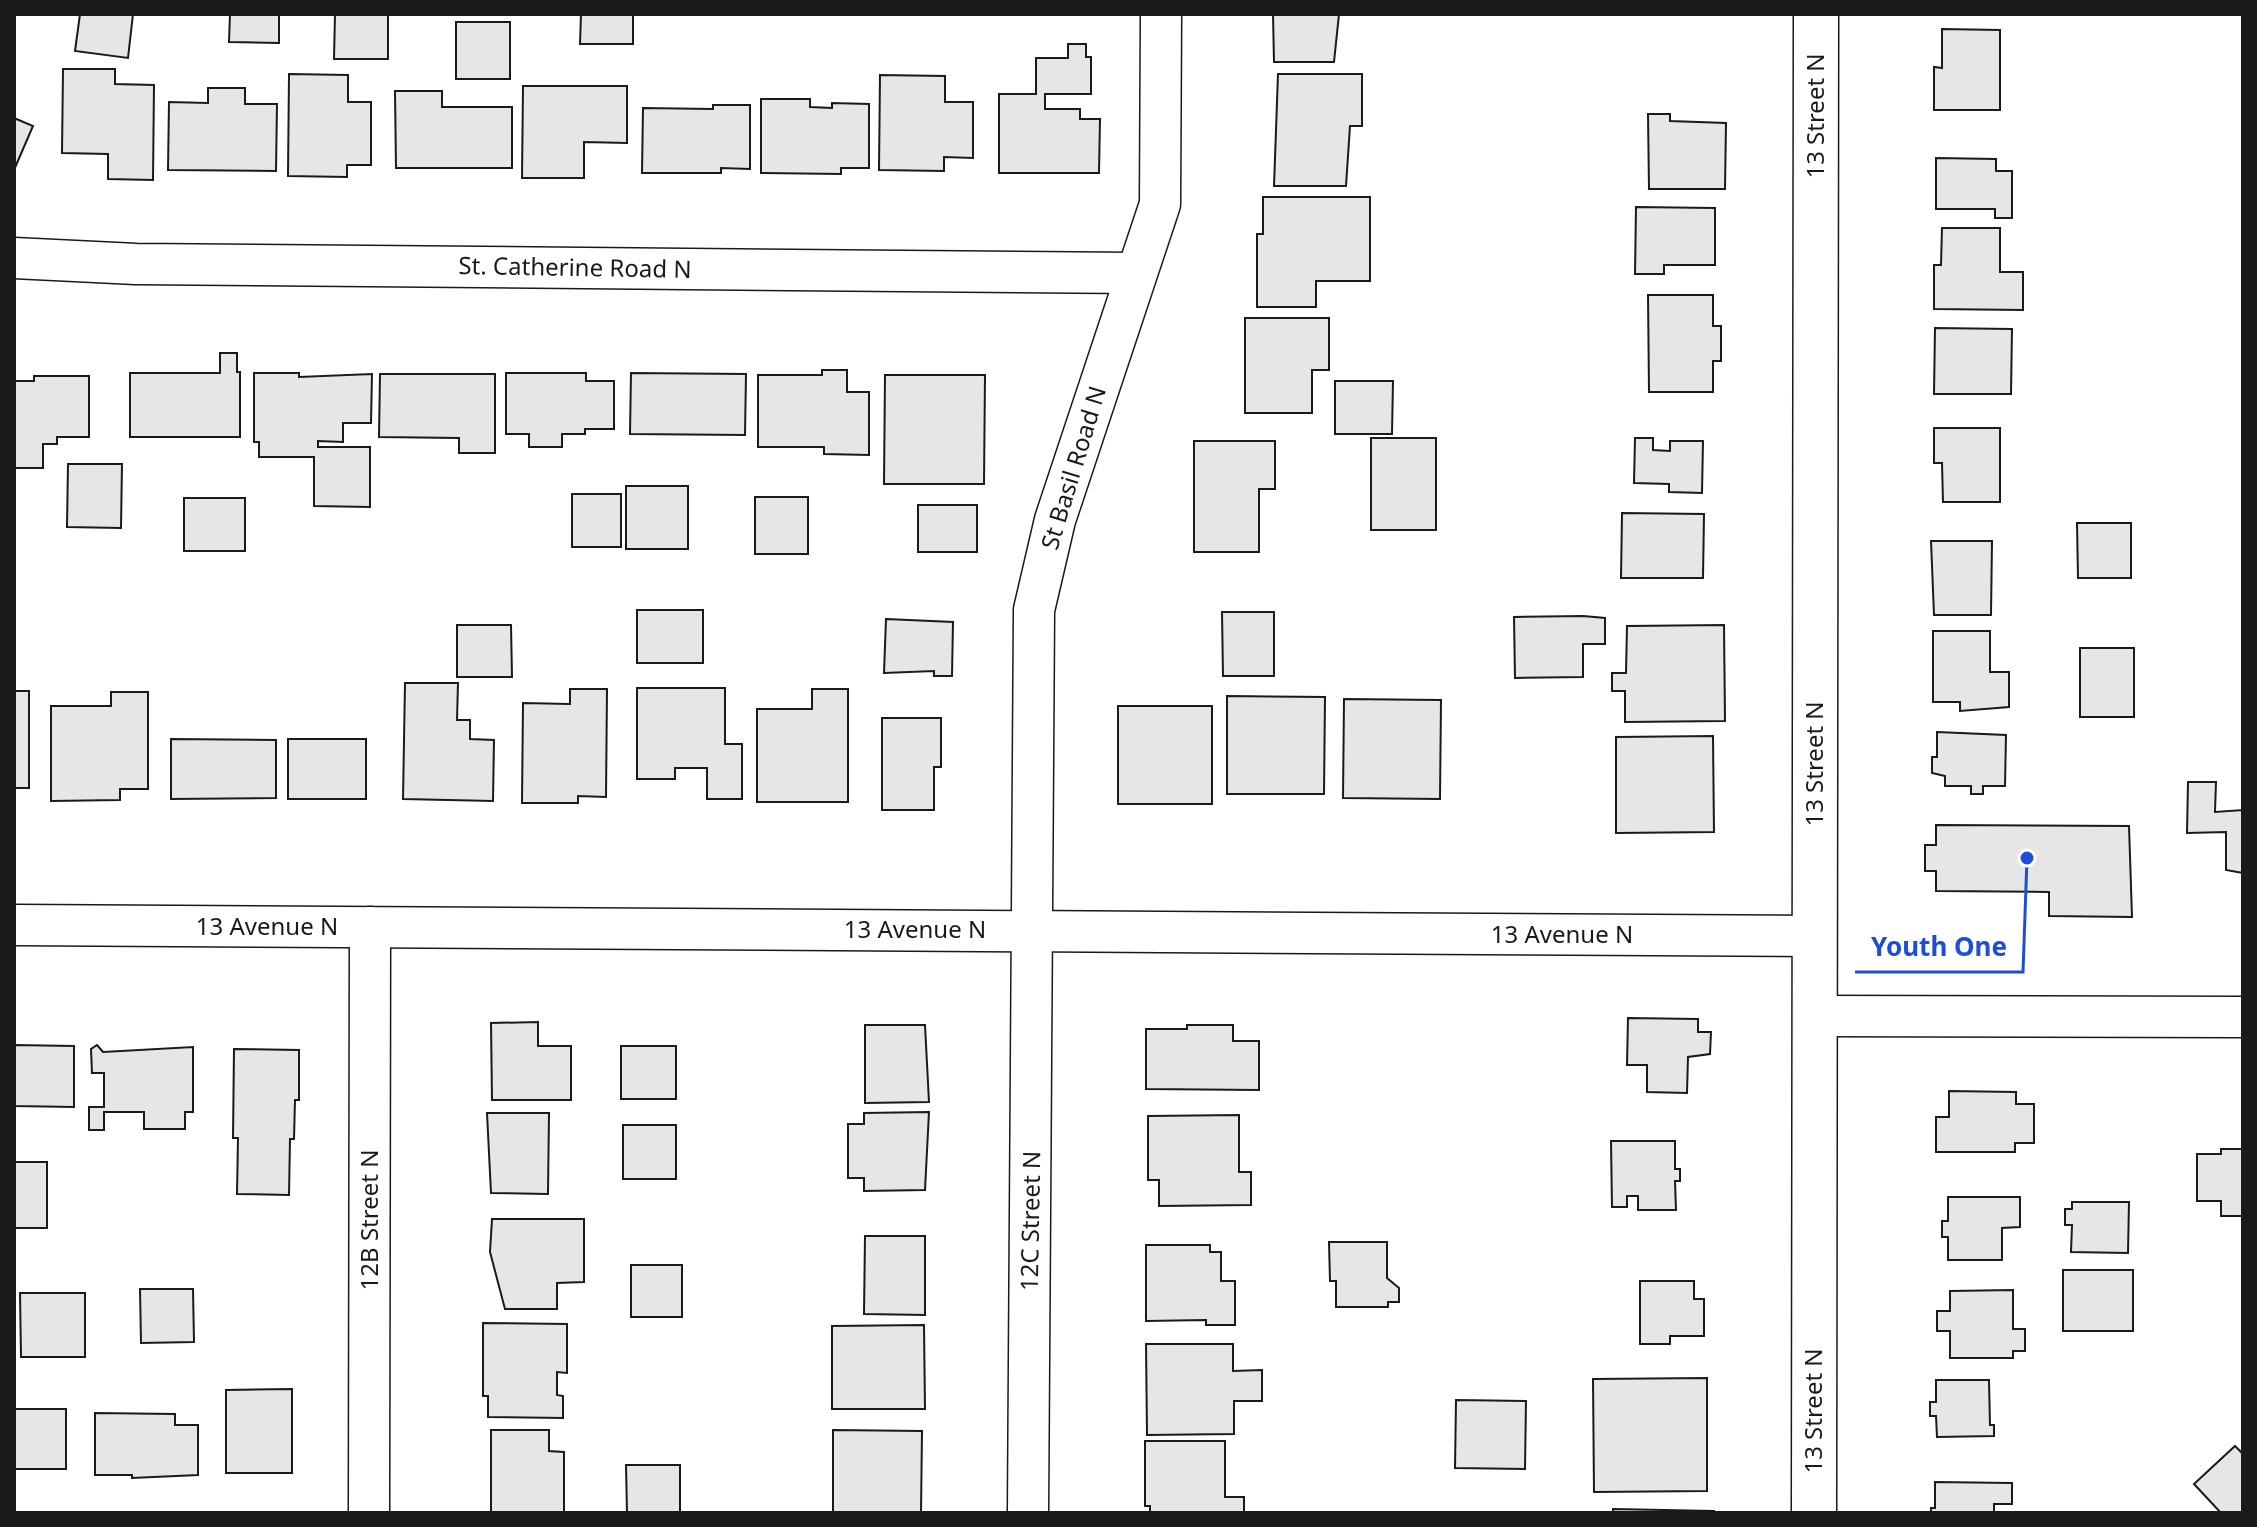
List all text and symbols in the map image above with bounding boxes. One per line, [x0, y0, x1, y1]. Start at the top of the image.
street label: 13 Street N [1798, 53, 1831, 179]
street label: St. Catherine Road N [458, 248, 692, 285]
street label: St Basil Road N [1032, 382, 1113, 553]
street label: 13 Street N [1797, 701, 1830, 827]
street label: 13 Avenue N [196, 909, 338, 942]
street label: 13 Avenue N [844, 912, 986, 945]
street label: 13 Avenue N [1491, 917, 1633, 950]
callout: Youth One [1855, 922, 2023, 972]
text: Youth One [1871, 928, 2007, 964]
street label: 12B Street N [352, 1150, 385, 1290]
street label: 12C Street N [1012, 1151, 1047, 1291]
street label: 13 Street N [1796, 1348, 1829, 1474]

